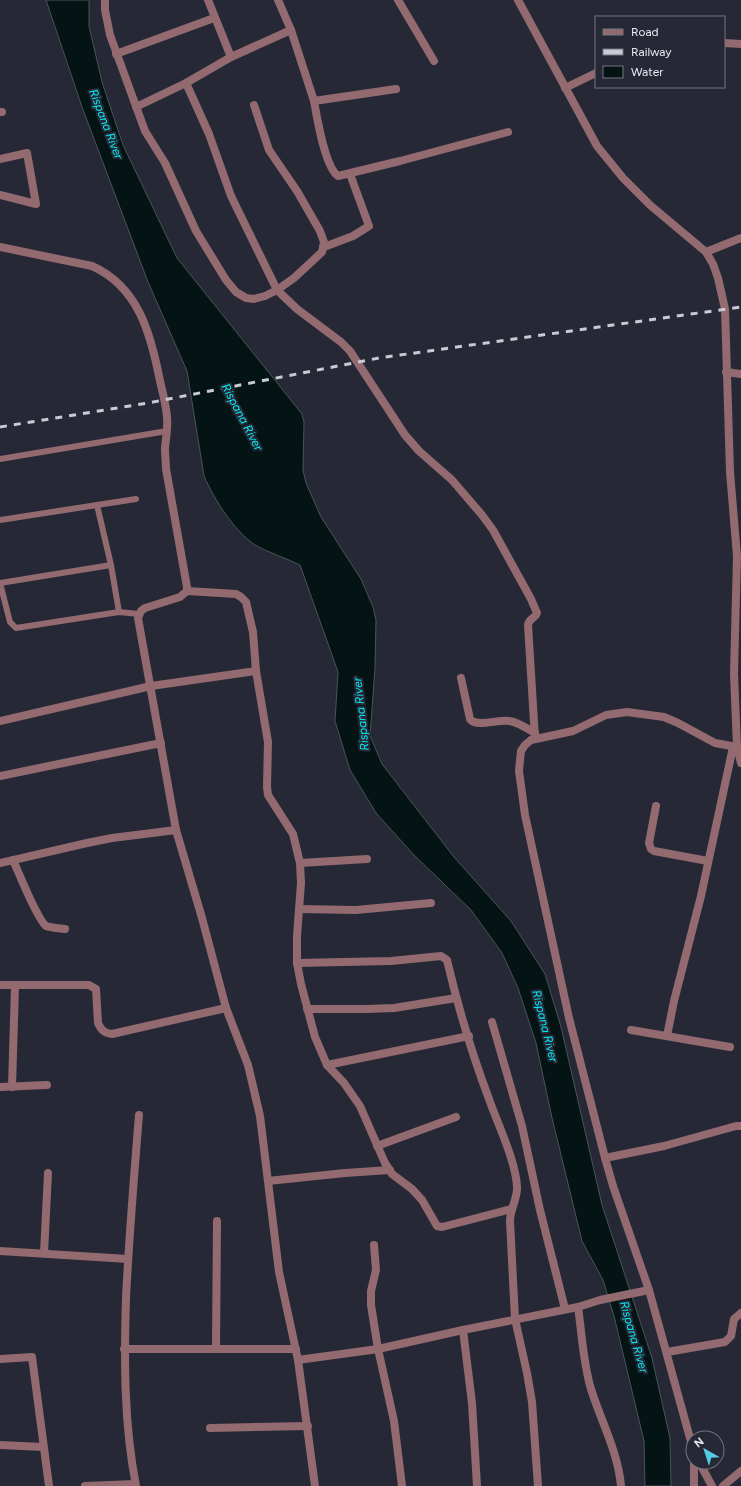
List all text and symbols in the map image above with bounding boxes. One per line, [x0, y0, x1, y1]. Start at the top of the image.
legend [595, 16, 725, 88]
text: Road [631, 25, 659, 39]
text: Railway [631, 45, 672, 59]
text: Water [631, 65, 663, 79]
water label: Rispana River [86, 87, 126, 162]
water label: Rispana River [218, 381, 266, 454]
water label: Rispana River [350, 676, 372, 751]
water label: Rispana River [529, 988, 561, 1064]
water label: Rispana River [617, 1300, 651, 1375]
north arrow [685, 1430, 725, 1470]
text: N [692, 1435, 706, 1450]

